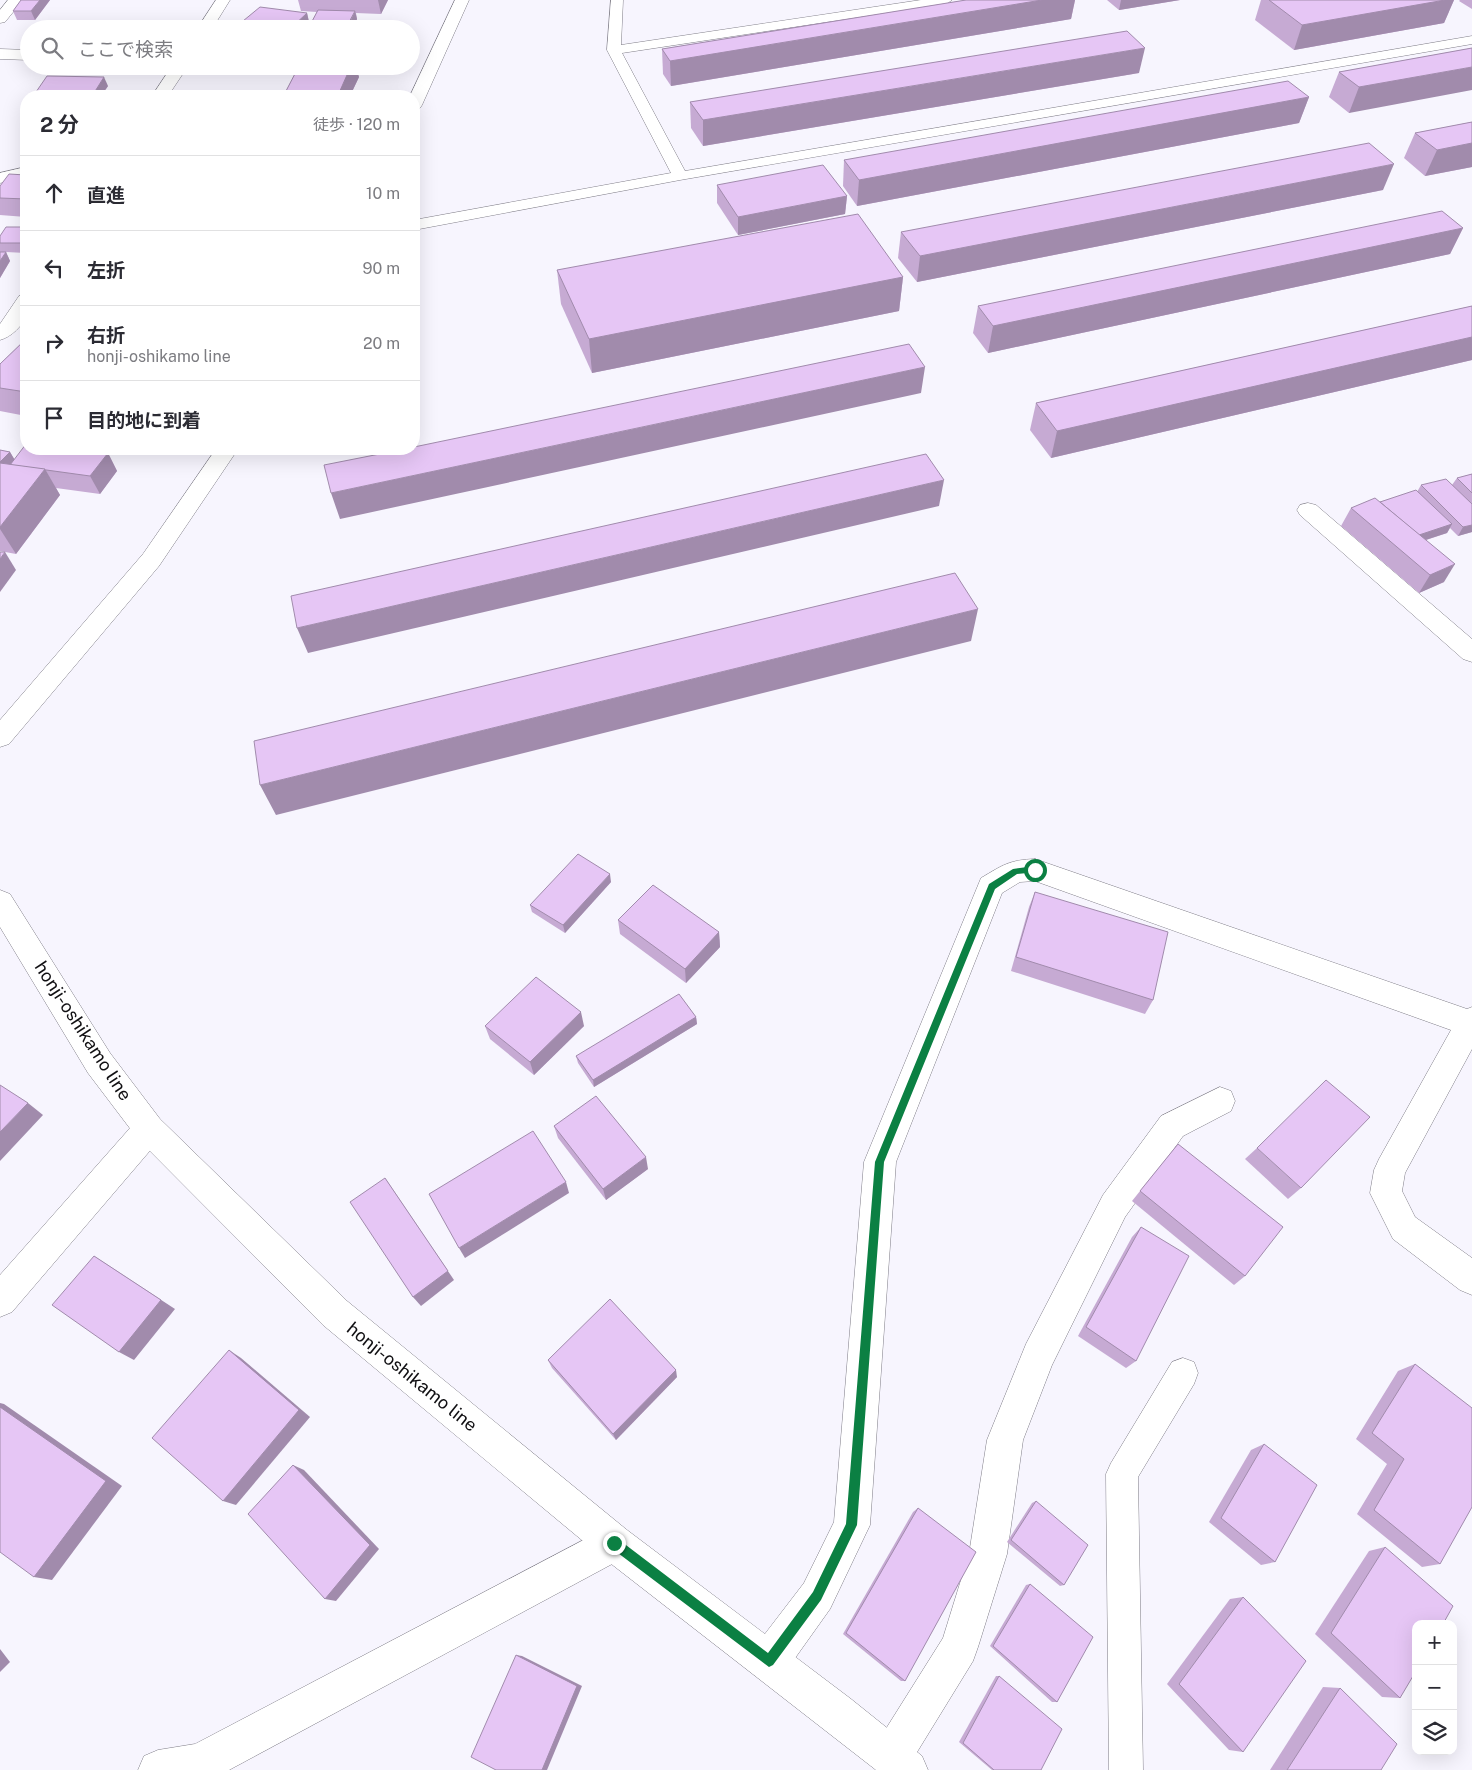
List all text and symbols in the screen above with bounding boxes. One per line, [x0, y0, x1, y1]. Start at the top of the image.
search box [20, 20, 420, 75]
icon: search [38, 34, 66, 62]
text: ここで検索 [78, 38, 173, 60]
text: 2 分 [40, 112, 79, 137]
text: 徒歩 · 120 m [313, 115, 400, 134]
icon: ahead [40, 179, 68, 207]
text: 直進 [87, 184, 125, 206]
text: 10 m [366, 184, 400, 203]
icon: left [40, 254, 68, 282]
text: 左折 [87, 259, 125, 281]
text: 90 m [363, 259, 400, 278]
text: 右折 [87, 324, 125, 346]
icon: right [40, 329, 68, 357]
text: 20 m [363, 334, 400, 353]
text: honji-oshikamo line [87, 347, 231, 366]
icon: arrive [40, 404, 68, 432]
text: 目的地に到着 [87, 409, 201, 431]
route start [1024, 859, 1047, 882]
street label: honji-oshikamo line [31, 957, 136, 1104]
street label: honji-oshikamo line [343, 1318, 482, 1436]
route end [603, 1532, 626, 1555]
map controls [1412, 1620, 1457, 1755]
button: + [1412, 1620, 1457, 1665]
button: − [1412, 1665, 1457, 1710]
button: layers [1412, 1710, 1457, 1755]

